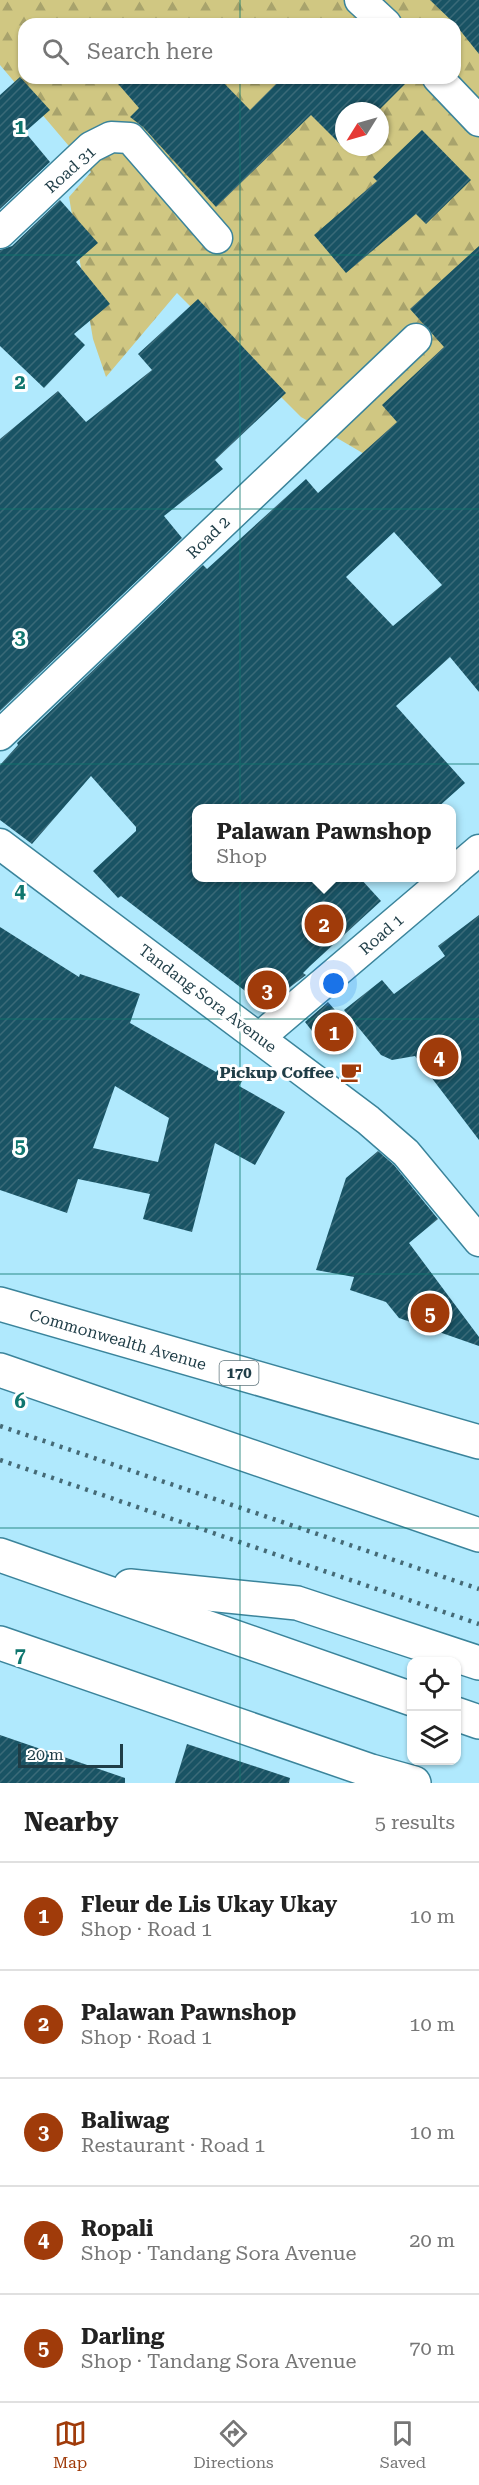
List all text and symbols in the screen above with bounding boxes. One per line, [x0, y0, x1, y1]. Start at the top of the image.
search box [18, 18, 461, 84]
icon: search [39, 35, 72, 68]
text: Search here [87, 39, 213, 64]
north arrow [335, 102, 389, 156]
text: 1 [14, 115, 26, 139]
street label: Road 31 [41, 142, 99, 197]
text: 2 [14, 370, 26, 394]
street label: Road 2 [183, 512, 234, 562]
text: 3 [14, 625, 26, 649]
popup [192, 804, 456, 882]
text: Palawan Pawnshop [216, 819, 432, 844]
text: Shop [216, 844, 267, 868]
text: 4 [14, 879, 26, 903]
pin: 2 [304, 902, 344, 946]
street label: Road 1 [355, 910, 407, 959]
street label: Tandang Sora Avenue [135, 940, 280, 1057]
pin: 3 [248, 968, 286, 1012]
your location [319, 969, 348, 998]
pin: 1 [314, 1010, 354, 1054]
pin: 4 [420, 1034, 458, 1080]
cafe icon: Pickup Coffee [339, 1060, 363, 1084]
place label: Pickup Coffee [220, 1063, 334, 1082]
text: 5 [14, 1134, 26, 1158]
pin: 5 [410, 1290, 450, 1336]
street label: Commonwealth Avenue [27, 1305, 209, 1374]
road number: 170 [220, 1361, 258, 1385]
text: 6 [14, 1389, 26, 1413]
text: 7 [14, 1643, 26, 1667]
map controls [407, 1657, 461, 1765]
button: locate [407, 1657, 461, 1711]
button: layers [407, 1711, 461, 1765]
scale bar [18, 1741, 123, 1768]
text: 20 m [27, 1745, 64, 1764]
text: Nearby [24, 1807, 118, 1837]
text: 5 results [375, 1810, 455, 1834]
text: Fleur de Lis Ukay Ukay [81, 1892, 337, 1917]
text: 1 [38, 1904, 49, 1928]
text: 10 m [409, 1904, 455, 1928]
text: Shop · Road 1 [81, 1917, 212, 1941]
text: Palawan Pawnshop [81, 2000, 296, 2025]
text: 2 [38, 2012, 49, 2036]
text: 10 m [409, 2012, 455, 2036]
text: Shop · Road 1 [81, 2025, 212, 2049]
text: Baliwag [81, 2108, 169, 2133]
text: 3 [38, 2120, 49, 2144]
text: 10 m [409, 2120, 455, 2144]
text: Restaurant · Road 1 [81, 2133, 265, 2157]
text: Ropali [81, 2216, 153, 2241]
text: 4 [38, 2228, 49, 2252]
text: 20 m [409, 2228, 455, 2252]
text: Shop · Tandang Sora Avenue [81, 2241, 356, 2265]
text: Darling [81, 2324, 164, 2349]
text: 5 [38, 2336, 49, 2360]
text: 70 m [409, 2336, 455, 2360]
text: Shop · Tandang Sora Avenue [81, 2349, 356, 2373]
tab: Map [53, 2417, 87, 2472]
tab: Directions [193, 2417, 274, 2472]
tab: Saved [380, 2417, 426, 2472]

